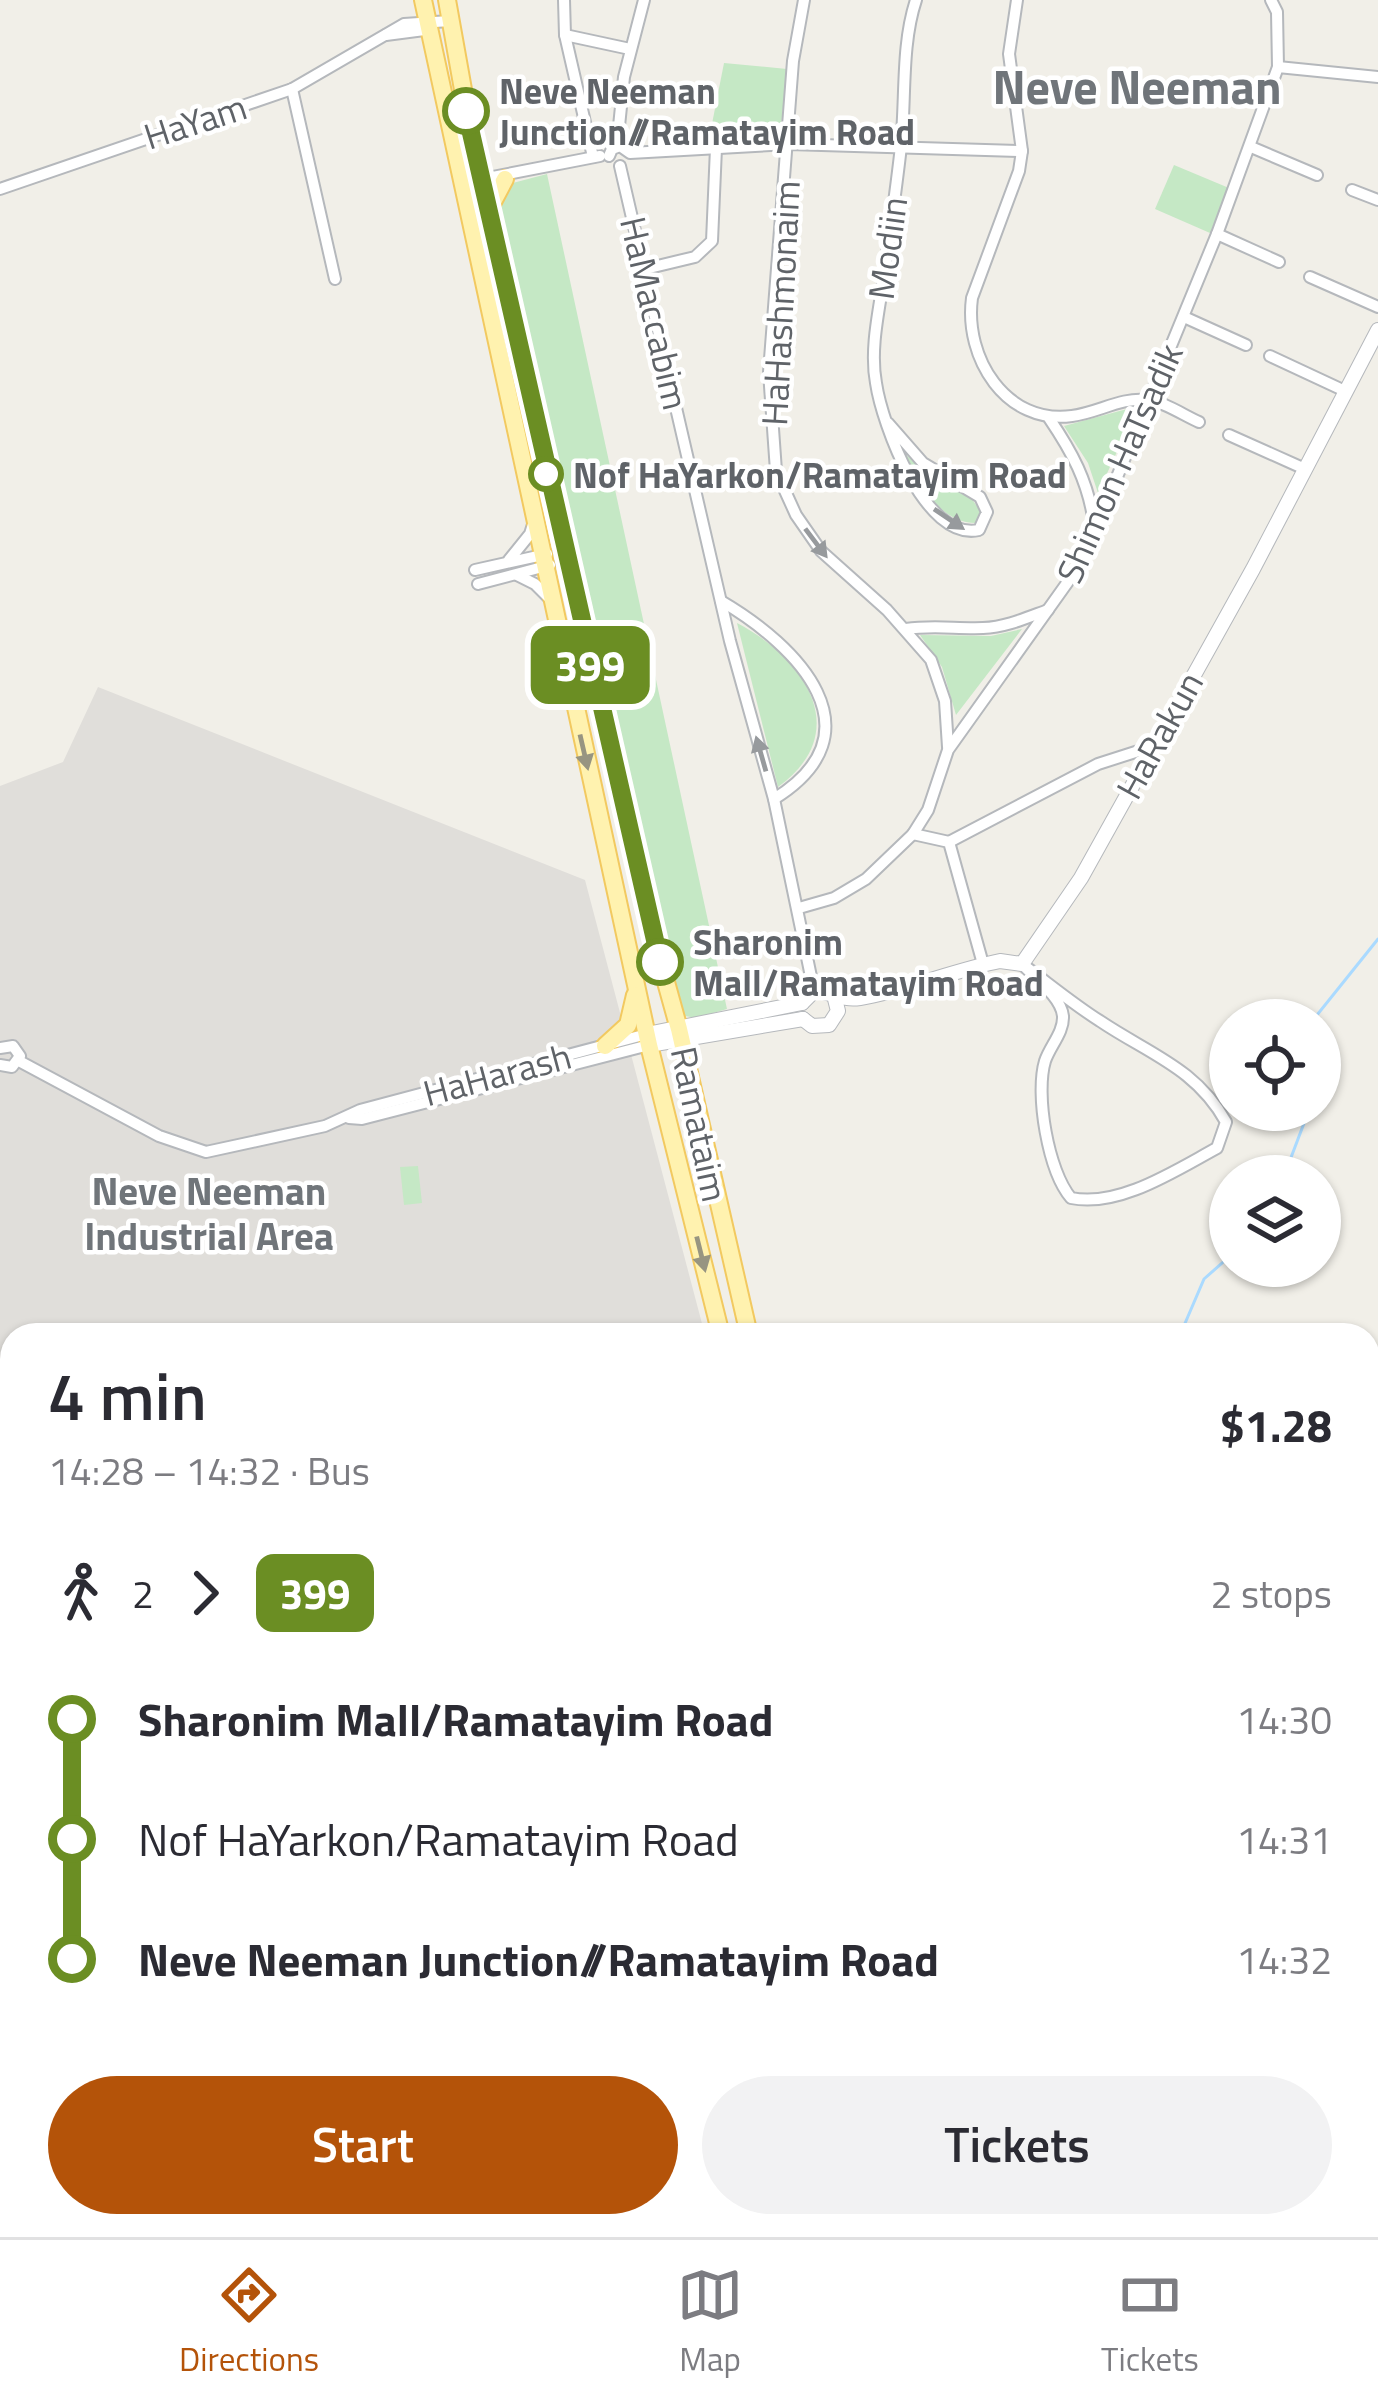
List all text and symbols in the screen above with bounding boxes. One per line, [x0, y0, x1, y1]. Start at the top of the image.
district label: Neve Neeman [992, 50, 1282, 123]
place label: Neve Neeman Junction//Ramatayim Road [499, 63, 915, 159]
street label: HaYam [136, 79, 254, 163]
marker: Neve Neeman Junction//Ramatayim Road [444, 89, 488, 133]
street label: HaHashmonaim [746, 179, 814, 427]
street label: Modiin [853, 193, 921, 303]
street label: HaMaccabim [606, 211, 704, 415]
street label: Shimon HaTsadik [1042, 334, 1196, 592]
place label: Nof HaYarkon/Ramatayim Road [573, 447, 1067, 502]
marker: Nof HaYarkon/Ramatayim Road [530, 458, 562, 490]
one-way arrow [933, 507, 965, 530]
one-way arrow [803, 527, 827, 558]
line badge: 399 [521, 626, 659, 704]
text: 399 [555, 633, 625, 697]
street label: HaRakun [1101, 661, 1217, 809]
one-way arrow [576, 733, 595, 771]
one-way arrow [751, 735, 769, 772]
place label: Sharonim Mall/Ramatayim Road [693, 914, 1044, 1010]
marker: Sharonim Mall/Ramatayim Road [638, 940, 682, 984]
map controls [1209, 999, 1341, 1287]
button: locate [1209, 999, 1341, 1131]
street label: HaHarash [417, 1028, 577, 1120]
street label: Ramataim [657, 1041, 743, 1207]
button: layers [1209, 1155, 1341, 1287]
district label: Neve Neeman Industrial Area [84, 1161, 334, 1265]
one-way arrow [692, 1236, 711, 1273]
text: 4 min [48, 1345, 207, 1446]
text: $1.28 [1220, 1391, 1332, 1459]
text: 14:28 – 14:32 · Bus [48, 1441, 370, 1500]
icon: walk [48, 1560, 114, 1626]
icon: forward [172, 1560, 238, 1626]
text: 399 [280, 1561, 350, 1625]
text: 2 [132, 1564, 154, 1623]
text: 2 stops [1210, 1564, 1332, 1623]
text: Sharonim Mall/Ramatayim Road [138, 1685, 774, 1753]
text: 14:30 [1236, 1690, 1332, 1749]
text: Nof HaYarkon/Ramatayim Road [138, 1805, 739, 1873]
text: 14:31 [1236, 1810, 1332, 1869]
text: Neve Neeman Junction//Ramatayim Road [138, 1925, 939, 1993]
text: 14:32 [1236, 1930, 1332, 1989]
button: Start [48, 2076, 678, 2214]
button: Tickets [702, 2076, 1332, 2214]
tab: Directions [179, 2262, 319, 2384]
tab: Map [677, 2262, 743, 2384]
tab: Tickets [1101, 2262, 1199, 2384]

